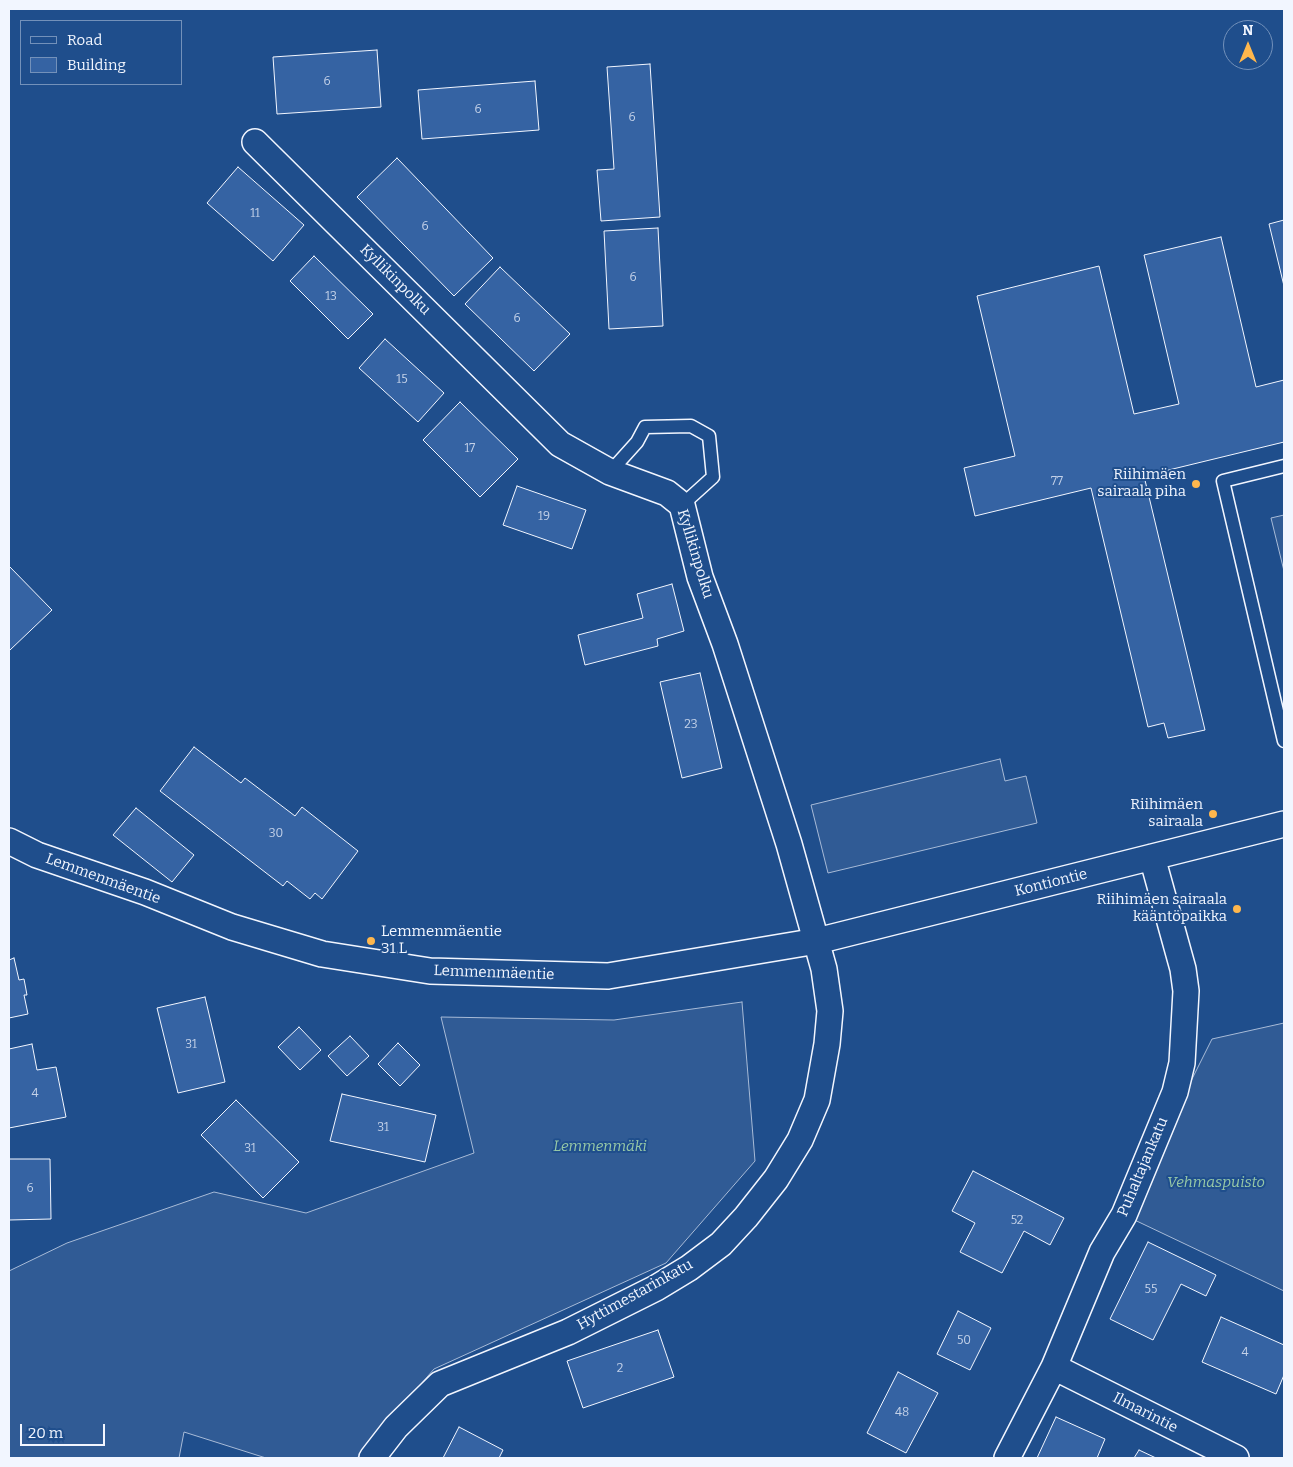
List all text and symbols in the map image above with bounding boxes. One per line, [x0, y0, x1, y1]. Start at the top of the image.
legend [20, 20, 182, 85]
north arrow [1223, 20, 1273, 70]
text: N [1243, 22, 1253, 39]
text: Road [67, 31, 102, 49]
text: Building [67, 56, 126, 74]
house number: 6 [323, 75, 331, 89]
house number: 6 [474, 103, 482, 117]
house number: 6 [628, 111, 636, 125]
house number: 11 [250, 207, 260, 221]
house number: 6 [421, 220, 429, 234]
street label: Kyllikinpolku [356, 241, 434, 319]
house number: 6 [629, 271, 637, 285]
house number: 13 [325, 290, 337, 304]
house number: 6 [513, 312, 521, 326]
house number: 15 [396, 373, 408, 387]
house number: 17 [465, 442, 475, 456]
place label: Riihimäen sairaala piha [1097, 466, 1186, 501]
house number: 77 [1051, 475, 1063, 489]
marker: Riihimäen sairaala piha [1190, 478, 1202, 490]
street label: Kyllikinpolku [673, 507, 717, 601]
house number: 19 [538, 510, 550, 524]
house number: 23 [684, 718, 698, 732]
place label: Riihimäen sairaala [1130, 796, 1203, 831]
marker: Riihimäen sairaala [1207, 808, 1219, 820]
house number: 30 [269, 827, 283, 841]
street label: Lemmenmäentie [43, 850, 163, 908]
street label: Kontiontie [1013, 865, 1089, 901]
place label: Riihimäen sairaala kääntöpaikka [1097, 891, 1227, 926]
marker: Riihimäen sairaala kääntöpaikka [1231, 903, 1243, 915]
place label: Lemmenmäentie 31 L [381, 923, 502, 958]
marker: Lemmenmäentie 31 L [365, 935, 377, 947]
street label: Lemmenmäentie [433, 962, 555, 984]
house number: 31 [185, 1038, 197, 1052]
house number: 4 [31, 1087, 39, 1101]
street label: Puhaltajankatu [1114, 1115, 1172, 1219]
house number: 31 [377, 1121, 389, 1135]
park label: Lemmenmäki [553, 1138, 647, 1156]
house number: 31 [244, 1142, 256, 1156]
park label: Vehmaspuisto [1167, 1174, 1265, 1192]
house number: 6 [26, 1182, 34, 1196]
house number: 52 [1011, 1214, 1023, 1228]
street label: Hyttimestarinkatu [574, 1256, 696, 1334]
house number: 55 [1145, 1283, 1157, 1297]
house number: 50 [957, 1334, 971, 1348]
house number: 4 [1241, 1346, 1249, 1360]
house number: 2 [617, 1362, 623, 1376]
street label: Ilmarintie [1109, 1389, 1181, 1437]
house number: 48 [895, 1406, 909, 1420]
scale bar [22, 1414, 108, 1446]
text: 20 m [28, 1424, 63, 1442]

